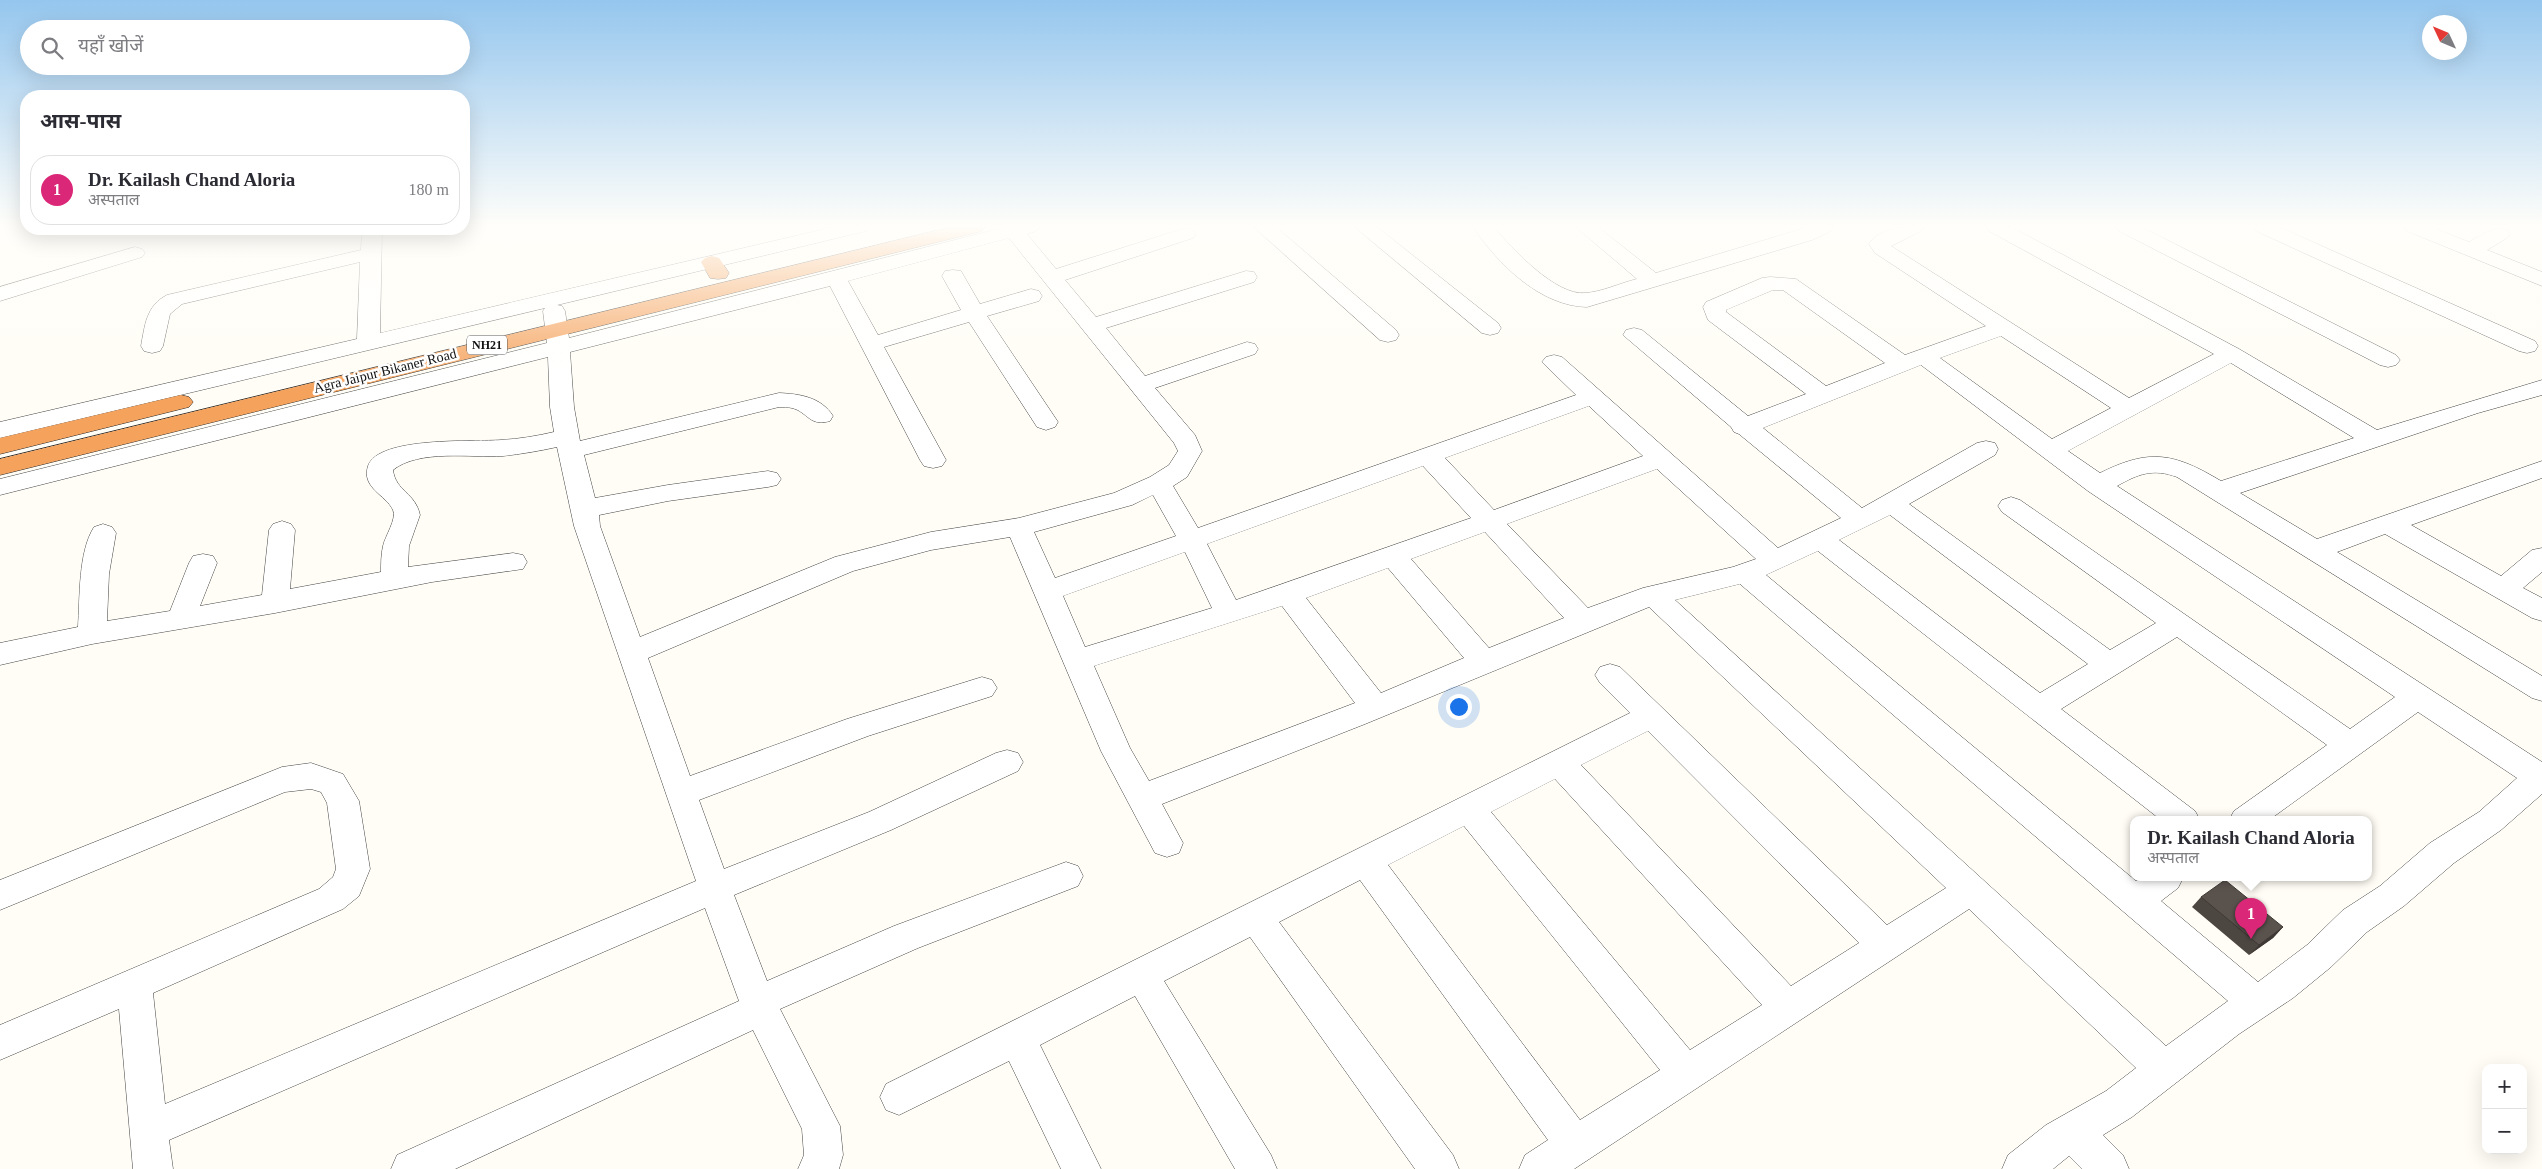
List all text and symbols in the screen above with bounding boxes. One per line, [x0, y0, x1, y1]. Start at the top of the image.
north arrow [2422, 15, 2467, 60]
search box [20, 20, 470, 75]
icon: search [38, 34, 66, 62]
text: यहाँ खोजें [78, 35, 143, 56]
text: आस-पास [40, 109, 121, 133]
text: Dr. Kailash Chand Aloria [88, 169, 295, 190]
text: 1 [53, 181, 61, 198]
text: 180 m [409, 181, 449, 198]
text: अस्पताल [88, 191, 140, 208]
road number: NH21 [467, 336, 507, 354]
street label: Agra Jaipur Bikaner Road [312, 346, 458, 396]
your location [1446, 694, 1472, 720]
popup [2130, 816, 2372, 881]
text: Dr. Kailash Chand Aloria [2147, 827, 2355, 848]
text: अस्पताल [2147, 849, 2199, 866]
pin: 1 [2235, 898, 2267, 939]
map controls [2482, 1064, 2527, 1154]
button: + [2482, 1064, 2527, 1109]
button: − [2482, 1109, 2527, 1154]

